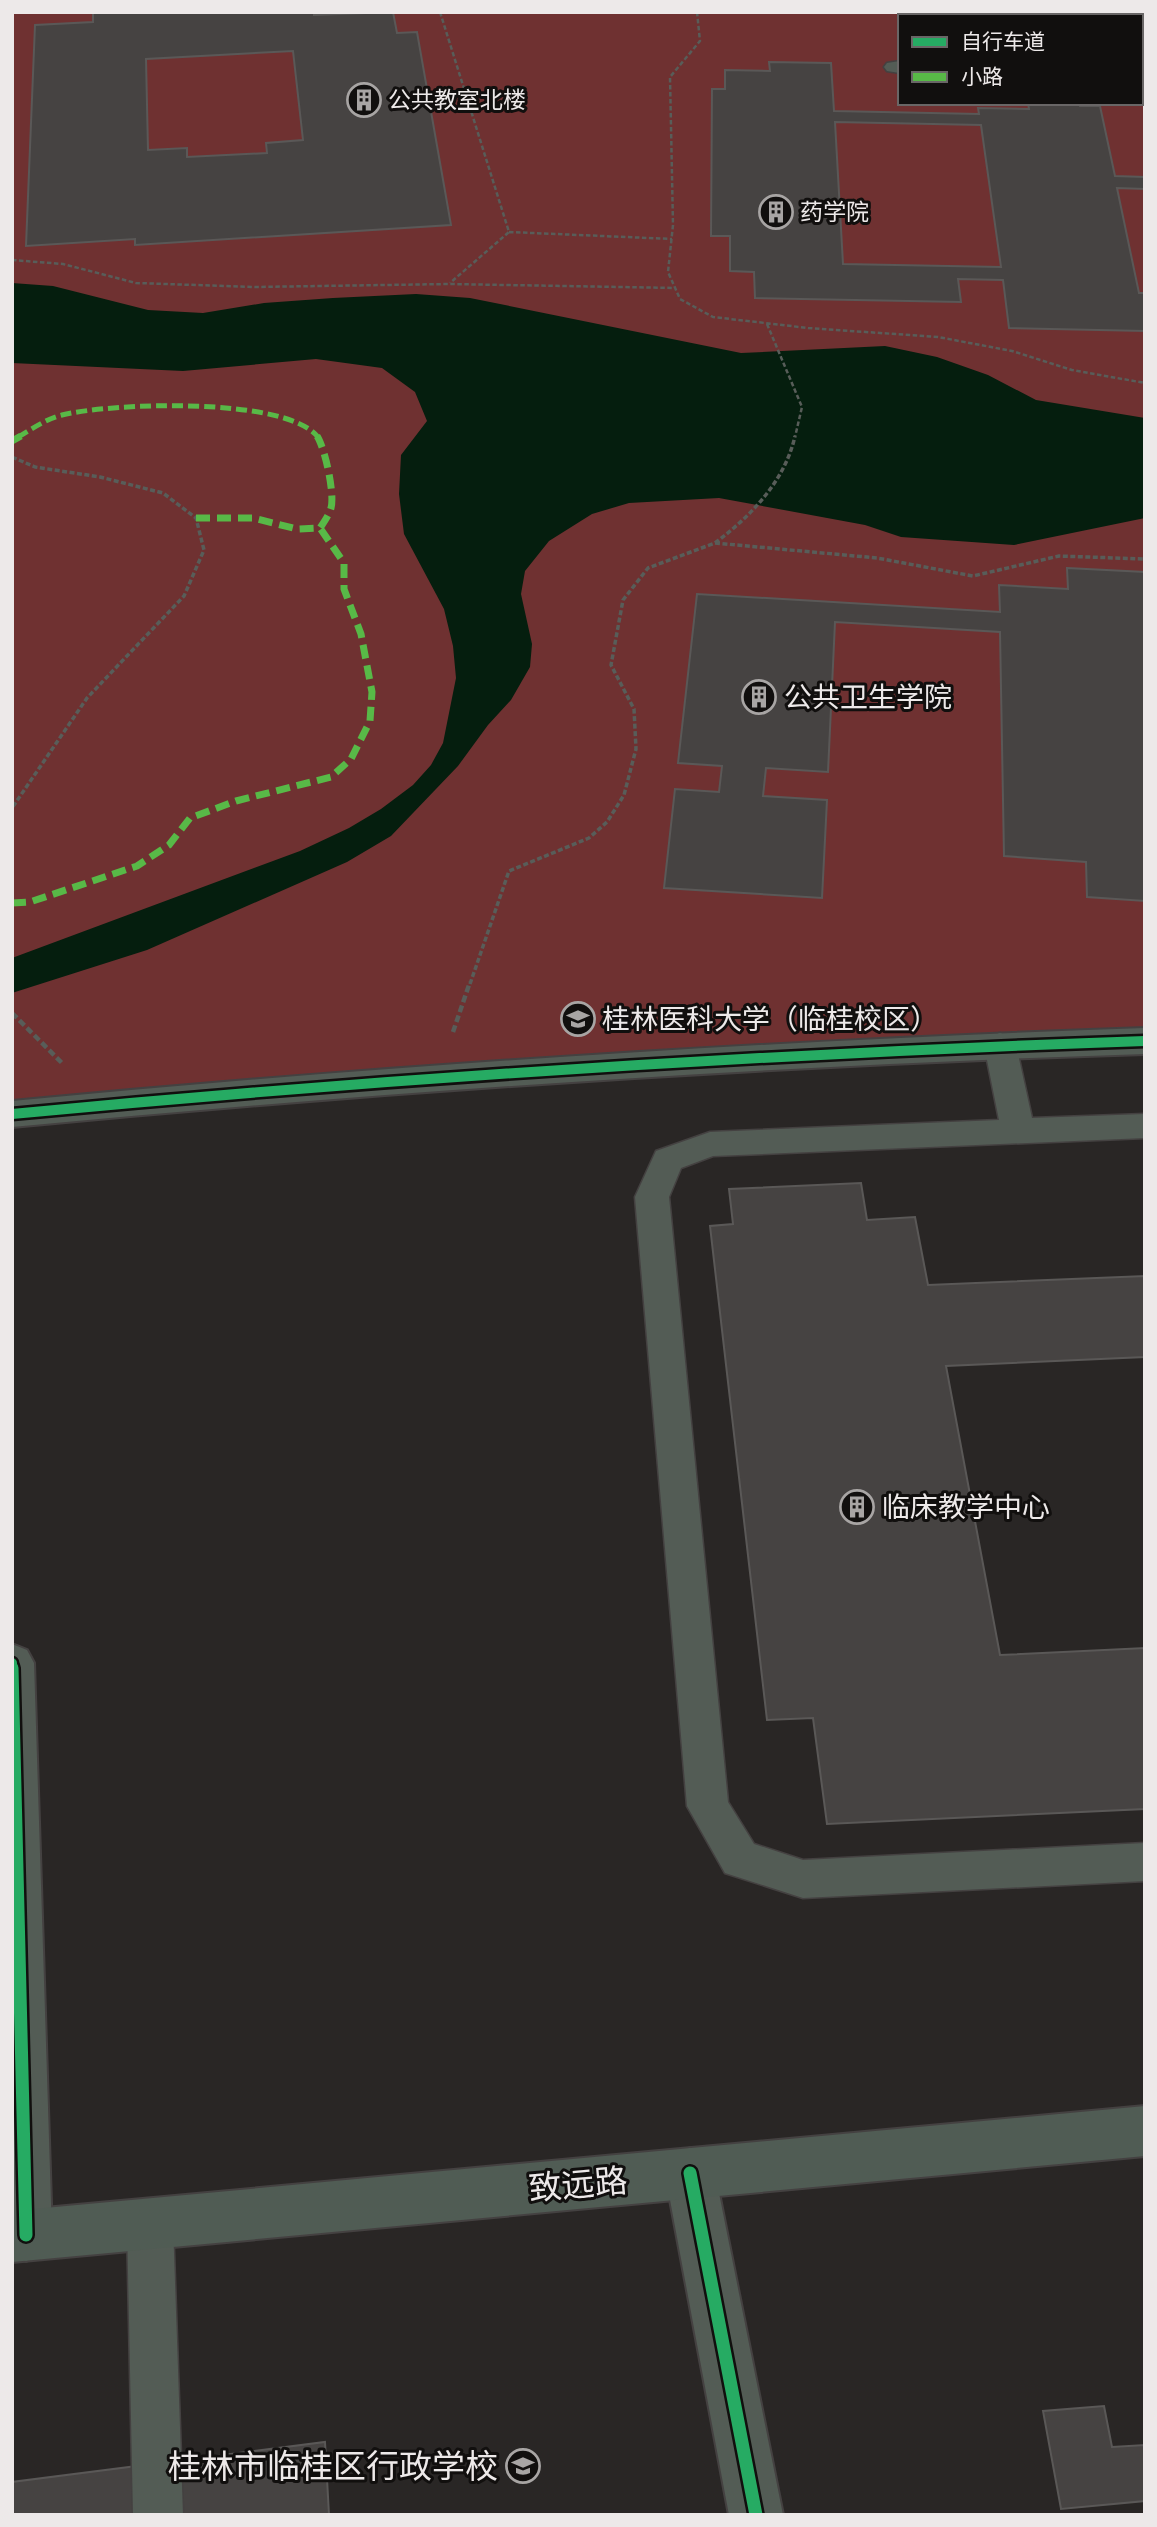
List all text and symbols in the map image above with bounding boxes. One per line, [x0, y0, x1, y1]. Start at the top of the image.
legend [898, 14, 1143, 105]
text: 自行车道 [961, 27, 1045, 57]
text: 小路 [961, 62, 1003, 92]
building icon: 公共教室北楼 [345, 81, 383, 119]
place label: 公共教室北楼 [388, 83, 526, 117]
building icon: 药学院 [757, 193, 795, 231]
place label: 药学院 [800, 195, 869, 229]
place label: 公共卫生学院 [784, 677, 952, 718]
building icon: 公共卫生学院 [740, 678, 778, 716]
place label: 桂林医科大学（临桂校区） [602, 999, 938, 1040]
school or university icon: 桂林医科大学（临桂校区） [559, 1000, 597, 1038]
place label: 临床教学中心 [882, 1487, 1050, 1528]
building icon: 临床教学中心 [838, 1488, 876, 1526]
street label: 致远路 [527, 2157, 629, 2212]
place label: 桂林市临桂区行政学校 [168, 2443, 498, 2490]
school or university icon: 桂林市临桂区行政学校 [504, 2447, 542, 2485]

